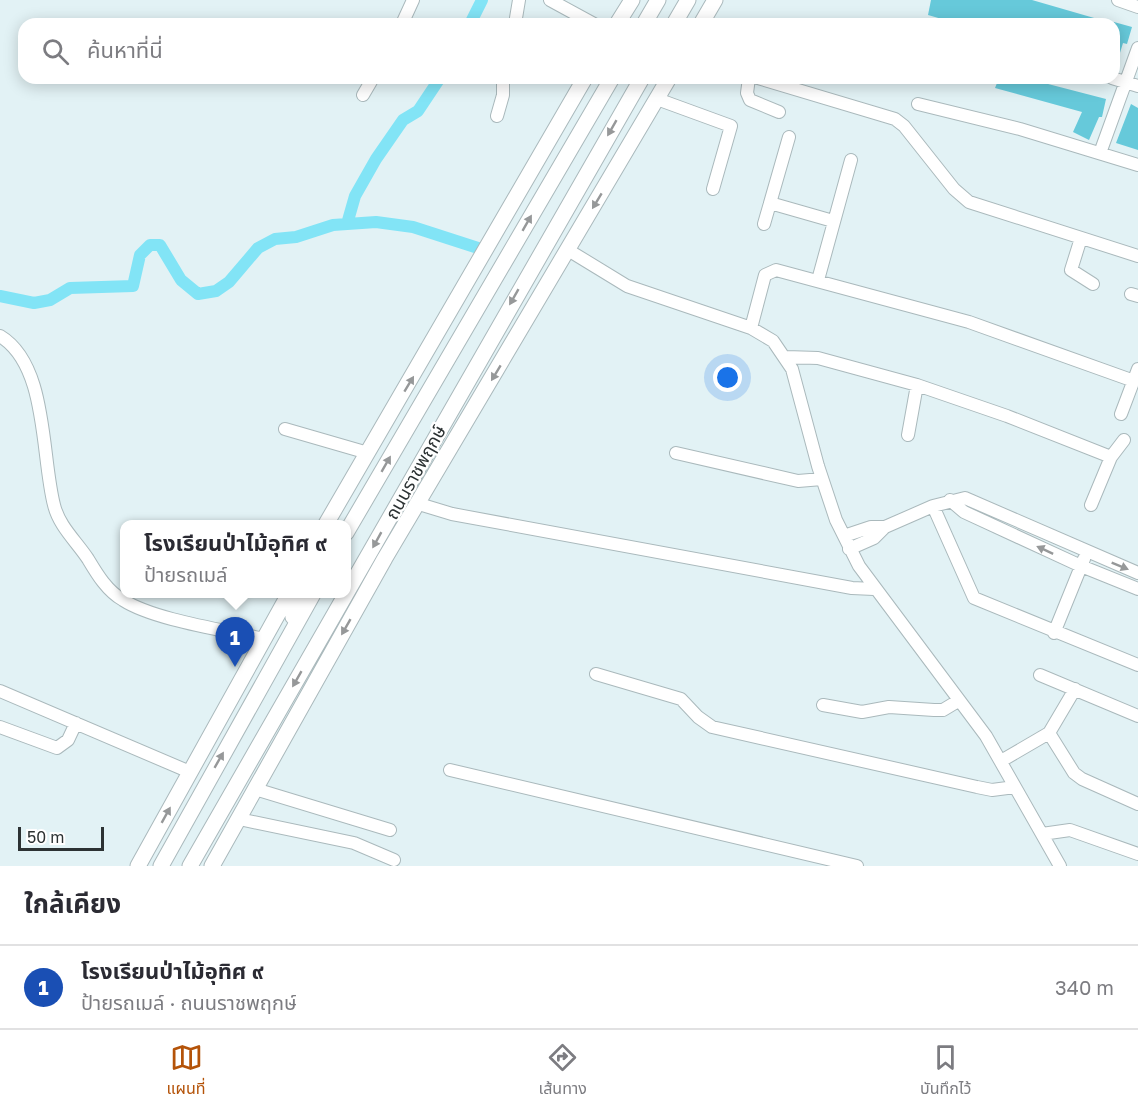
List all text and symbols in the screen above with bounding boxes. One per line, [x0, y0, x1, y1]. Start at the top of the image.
search box [18, 18, 1120, 84]
icon: search [39, 35, 72, 68]
text: ค้นหาที่นี่ [87, 36, 163, 63]
one-way arrow [608, 120, 618, 137]
one-way arrow [592, 193, 603, 209]
one-way arrow [521, 215, 532, 231]
one-way arrow [509, 289, 520, 305]
your location [713, 363, 742, 392]
one-way arrow [490, 365, 501, 381]
one-way arrow [404, 376, 415, 392]
street label: ถนนราชพฤกษ์ [380, 421, 450, 523]
one-way arrow [380, 456, 391, 472]
popup [120, 520, 351, 598]
text: โรงเรียนป่าไม้อุทิศ ๙ [144, 529, 327, 556]
one-way arrow [372, 532, 382, 549]
one-way arrow [1037, 545, 1054, 554]
text: ป้ายรถเมล์ [144, 562, 228, 586]
one-way arrow [1111, 562, 1129, 571]
pin: 1 [216, 618, 254, 667]
one-way arrow [341, 619, 351, 636]
one-way arrow [292, 671, 302, 688]
one-way arrow [214, 751, 224, 768]
one-way arrow [161, 807, 172, 823]
scale bar [18, 824, 104, 852]
text: 50 m [27, 827, 64, 847]
text: ใกล้เคียง [24, 888, 121, 919]
text: โรงเรียนป่าไม้อุทิศ ๙ [81, 957, 264, 984]
text: 1 [38, 975, 49, 999]
text: 340 m [1055, 975, 1114, 999]
text: ป้ายรถเมล์ · ถนนราชพฤกษ์ [81, 990, 297, 1014]
tab: แผนที่ [167, 1041, 206, 1101]
tab: เส้นทาง [539, 1041, 587, 1101]
tab: บันทึกไว้ [920, 1041, 971, 1101]

